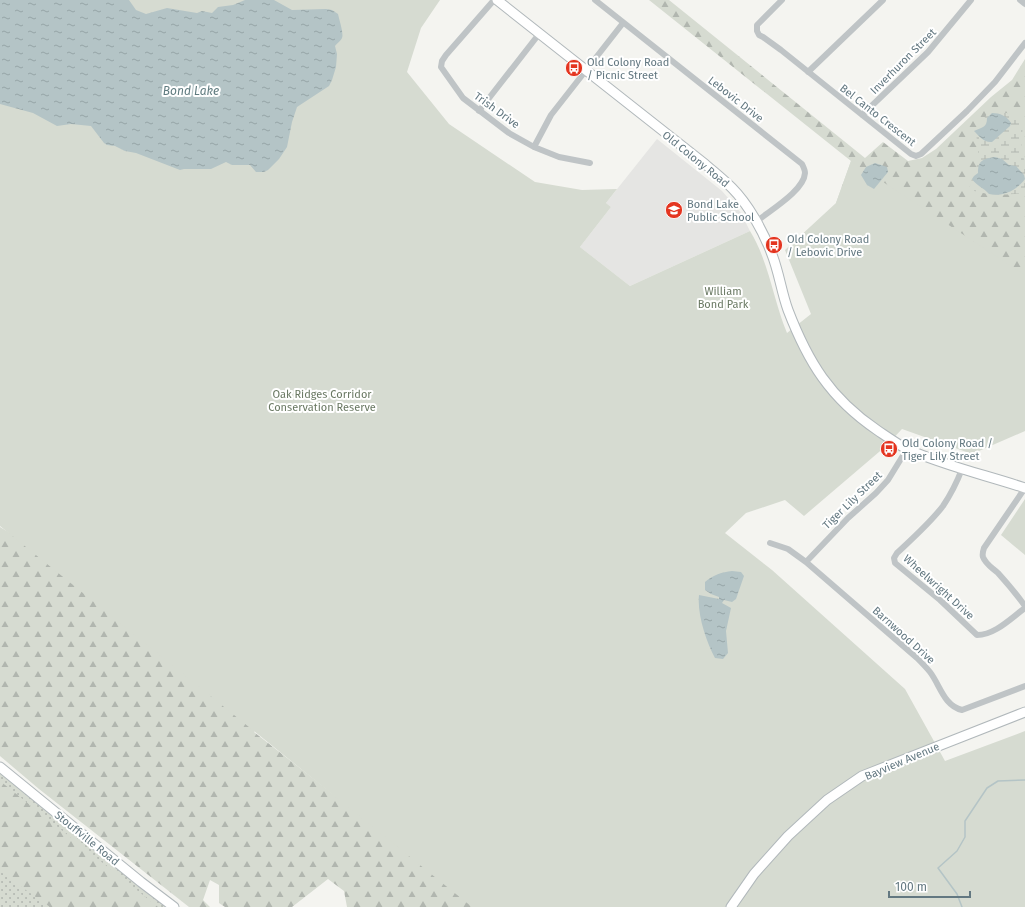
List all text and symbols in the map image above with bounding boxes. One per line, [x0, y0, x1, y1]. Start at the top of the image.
street label: Inverhuron Street [868, 26, 939, 97]
place label: Old Colony Road / Picnic Street [587, 56, 669, 82]
bus stop icon: Old Colony Road / Picnic Street [564, 58, 584, 78]
street label: Lebovic Drive [705, 74, 766, 125]
street label: Bel Canto Crescent [837, 82, 918, 149]
water label: Bond Lake [163, 84, 219, 98]
street label: Trish Drive [471, 90, 522, 131]
street label: Old Colony Road [660, 128, 732, 190]
place label: Bond Lake Public School [687, 198, 754, 224]
school or university icon: Bond Lake Public School [664, 200, 684, 220]
place label: Old Colony Road / Lebovic Drive [787, 233, 869, 259]
bus stop icon: Old Colony Road / Lebovic Drive [764, 235, 784, 255]
park label: William Bond Park [698, 285, 749, 311]
park label: Oak Ridges Corridor Conservation Reserve [268, 388, 376, 414]
place label: Old Colony Road / Tiger Lily Street [902, 437, 993, 463]
bus stop icon: Old Colony Road / Tiger Lily Street [879, 439, 899, 459]
street label: Tiger Lily Street [820, 469, 885, 532]
street label: Wheelwright Drive [901, 552, 977, 623]
street label: Barnwood Drive [870, 604, 938, 667]
street label: Bayview Avenue [863, 740, 941, 783]
street label: Stouffville Road [52, 808, 122, 868]
scale bar [889, 873, 970, 899]
text: 100 m [895, 880, 927, 894]

